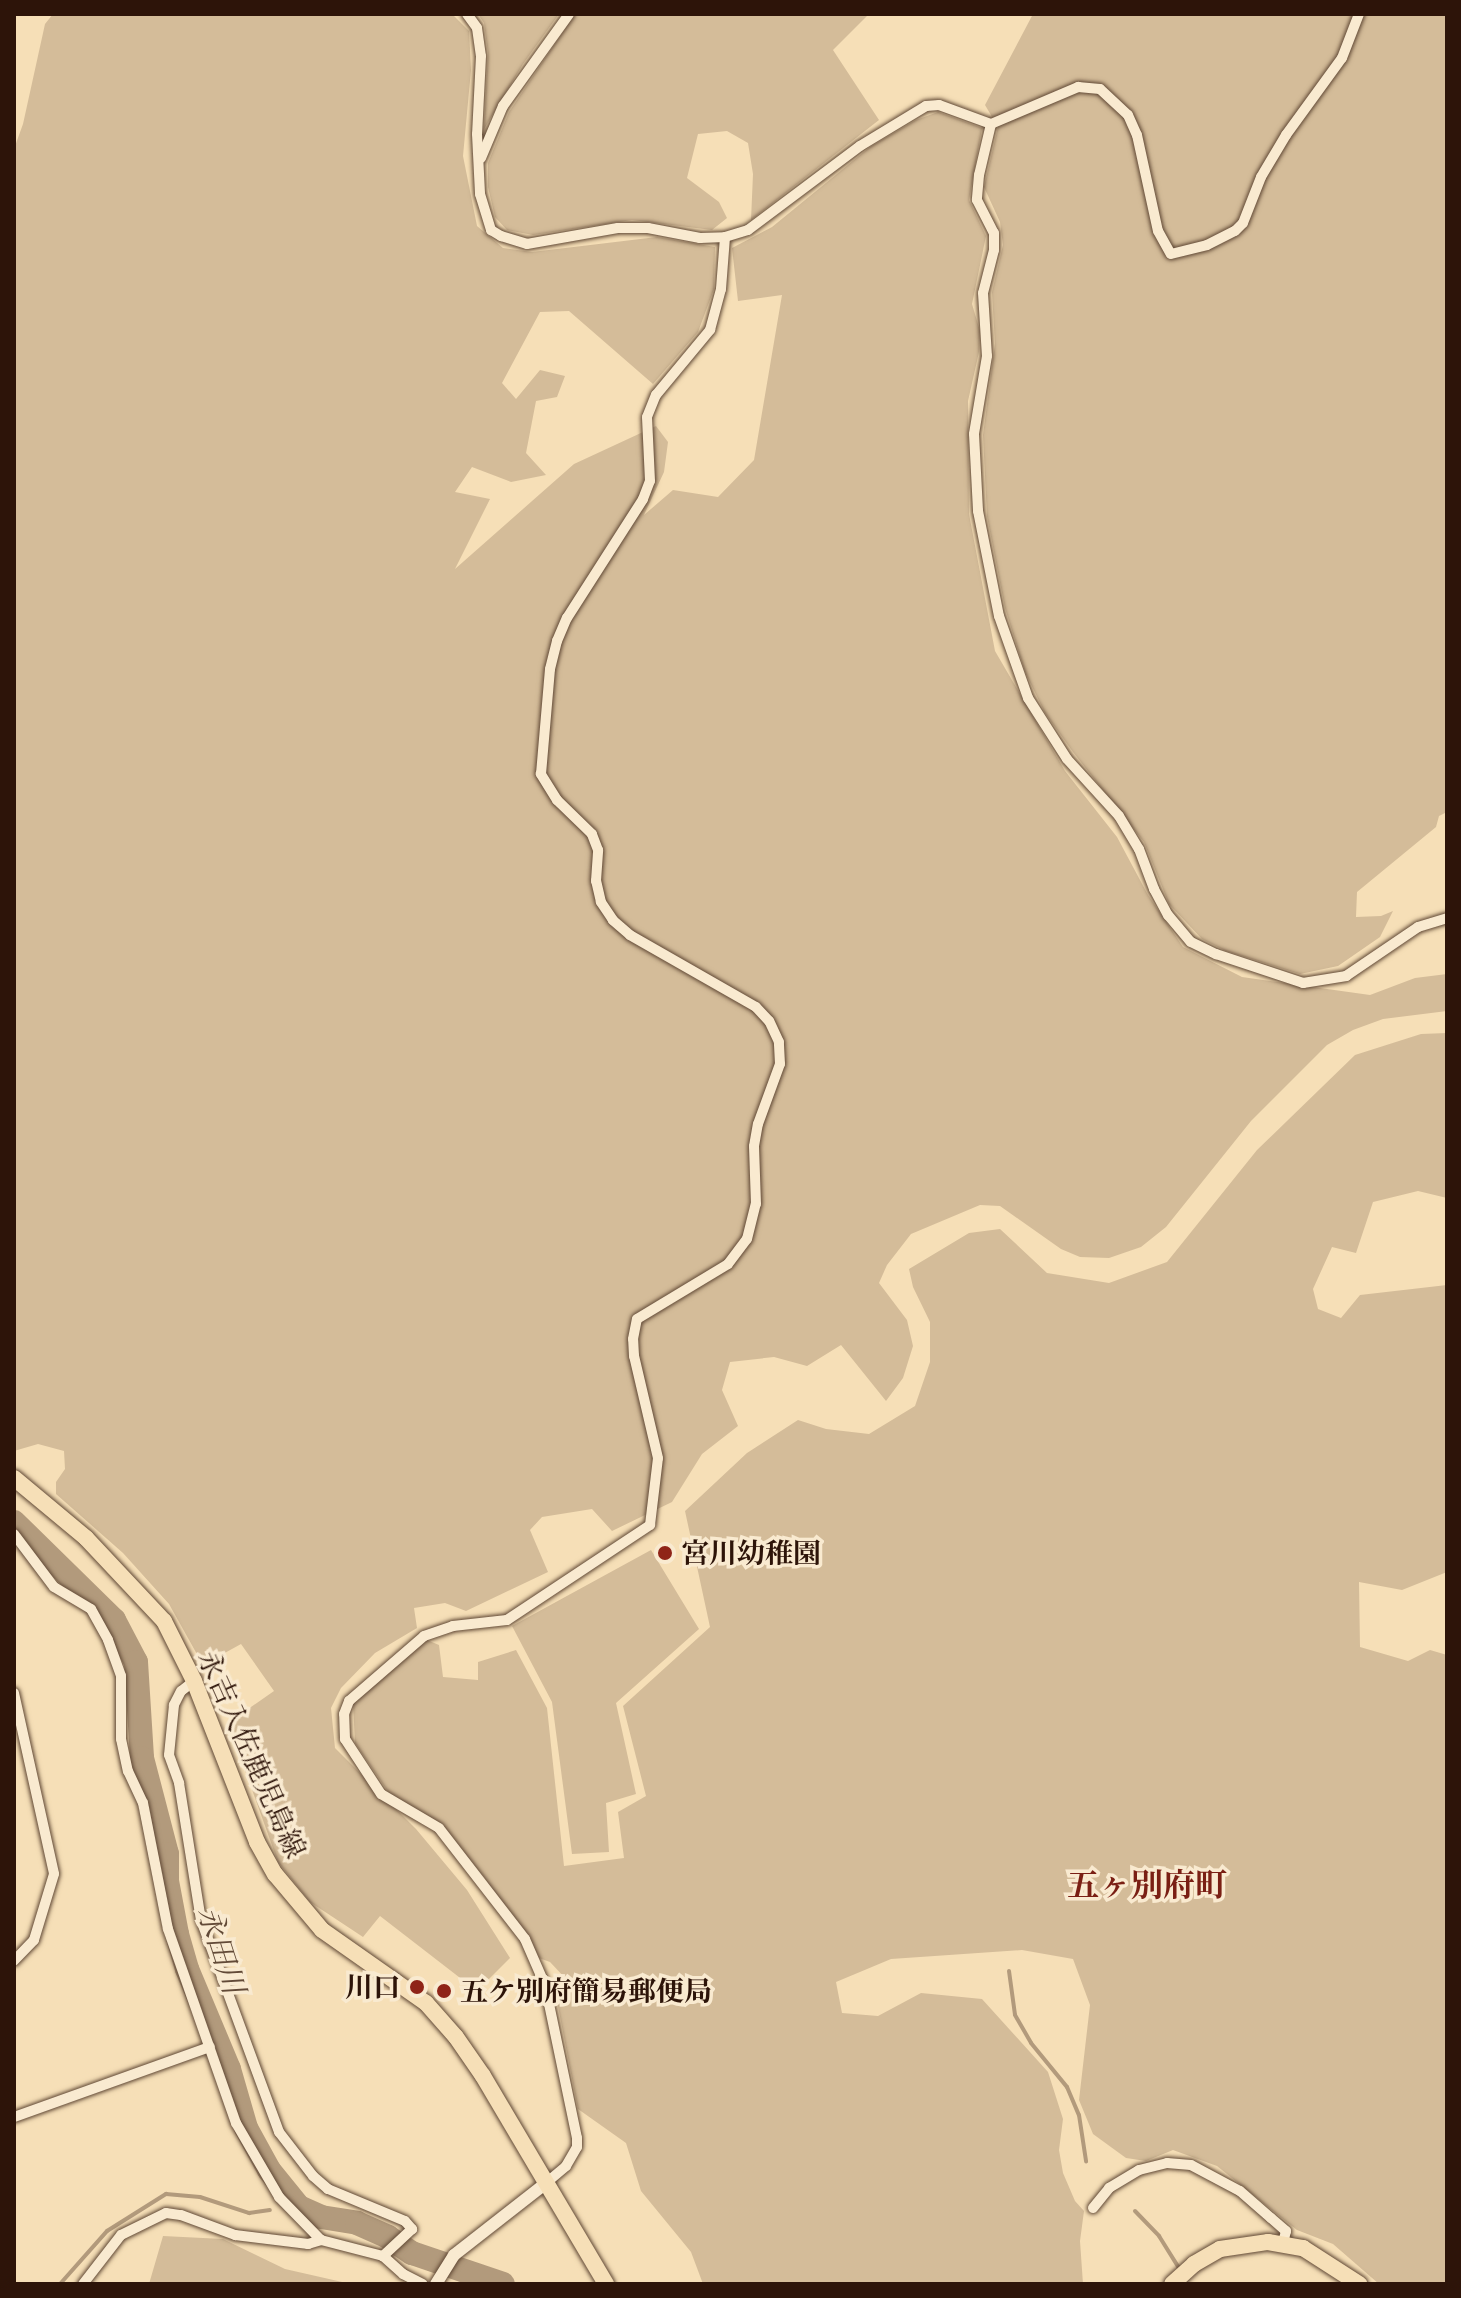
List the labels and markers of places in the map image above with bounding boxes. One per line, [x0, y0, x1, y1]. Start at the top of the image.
place label: 宮川幼稚園 [681, 1536, 821, 1570]
marker: 宮川幼稚園 [656, 1544, 674, 1562]
place label: 川口 [345, 1970, 401, 2004]
place label: 五ケ別府簡易郵便局 [460, 1974, 712, 2008]
marker: 川口 [408, 1978, 426, 1996]
marker: 五ケ別府簡易郵便局 [435, 1982, 453, 2000]

